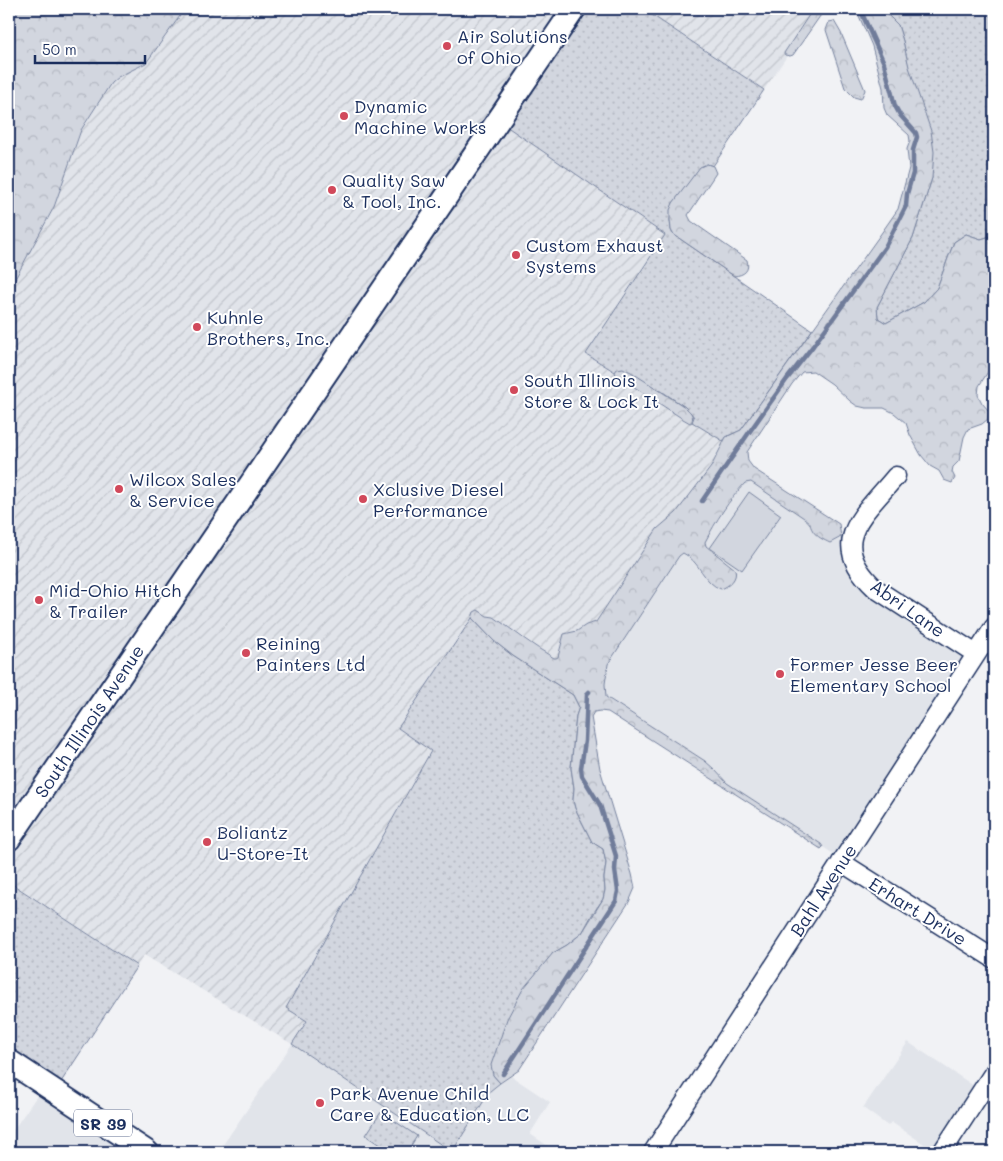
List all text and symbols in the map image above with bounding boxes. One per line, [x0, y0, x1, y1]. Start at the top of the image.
place label: Air Solutions of Ohio [457, 24, 568, 69]
scale bar [35, 32, 145, 64]
text: 50 m [42, 39, 77, 59]
marker: Air Solutions of Ohio [441, 40, 453, 52]
place label: Dynamic Machine Works [354, 94, 487, 139]
marker: Dynamic Machine Works [338, 110, 350, 122]
place label: Quality Saw & Tool, Inc. [342, 168, 446, 213]
marker: Quality Saw & Tool, Inc. [326, 184, 338, 196]
place label: Custom Exhaust Systems [526, 233, 664, 278]
marker: Custom Exhaust Systems [510, 249, 522, 261]
place label: Kuhnle Brothers, Inc. [207, 305, 330, 350]
marker: Kuhnle Brothers, Inc. [191, 321, 203, 333]
place label: South Illinois Store & Lock It [524, 368, 659, 413]
marker: South Illinois Store & Lock It [508, 384, 520, 396]
place label: Wilcox Sales & Service [129, 467, 237, 512]
place label: Xclusive Diesel Performance [373, 477, 504, 522]
marker: Wilcox Sales & Service [113, 483, 125, 495]
marker: Xclusive Diesel Performance [357, 493, 369, 505]
street label: Abri Lane [866, 573, 950, 643]
place label: Mid-Ohio Hitch & Trailer [49, 578, 181, 623]
marker: Mid-Ohio Hitch & Trailer [33, 594, 45, 606]
place label: Reining Painters Ltd [256, 631, 365, 676]
street label: South Illinois Avenue [29, 640, 149, 802]
marker: Reining Painters Ltd [240, 647, 252, 659]
place label: Former Jesse Beer Elementary School [790, 652, 958, 697]
marker: Former Jesse Beer Elementary School [774, 668, 786, 680]
place label: Boliantz U-Store-It [217, 820, 309, 865]
marker: Boliantz U-Store-It [201, 836, 213, 848]
street label: Bahl Avenue [784, 839, 862, 941]
street label: Erhart Drive [865, 871, 971, 951]
place label: Park Avenue Child Care & Education, LLC [330, 1081, 529, 1126]
marker: Park Avenue Child Care & Education, LLC [314, 1097, 326, 1109]
road number: SR 39 [74, 1110, 132, 1136]

